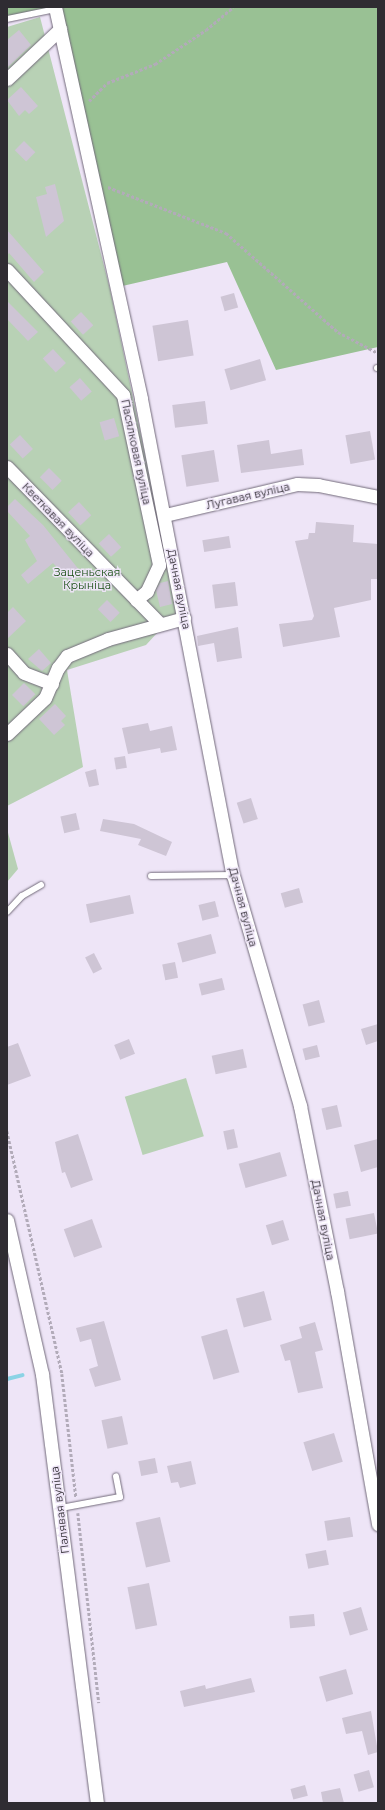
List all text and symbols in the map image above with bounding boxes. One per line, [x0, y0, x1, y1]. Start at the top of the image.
street label: Пасялковая вуліца [118, 398, 154, 506]
street label: Кветкавая вуліца [19, 480, 97, 560]
street label: Лугавая вуліца [205, 480, 291, 512]
street label: Дачная вуліца [165, 548, 193, 630]
park label: Заценьская Крыніца [54, 566, 120, 592]
street label: Дачная вуліца [226, 866, 260, 948]
street label: Дачная вуліца [309, 1179, 337, 1261]
street label: Палявая вуліца [48, 1465, 72, 1555]

